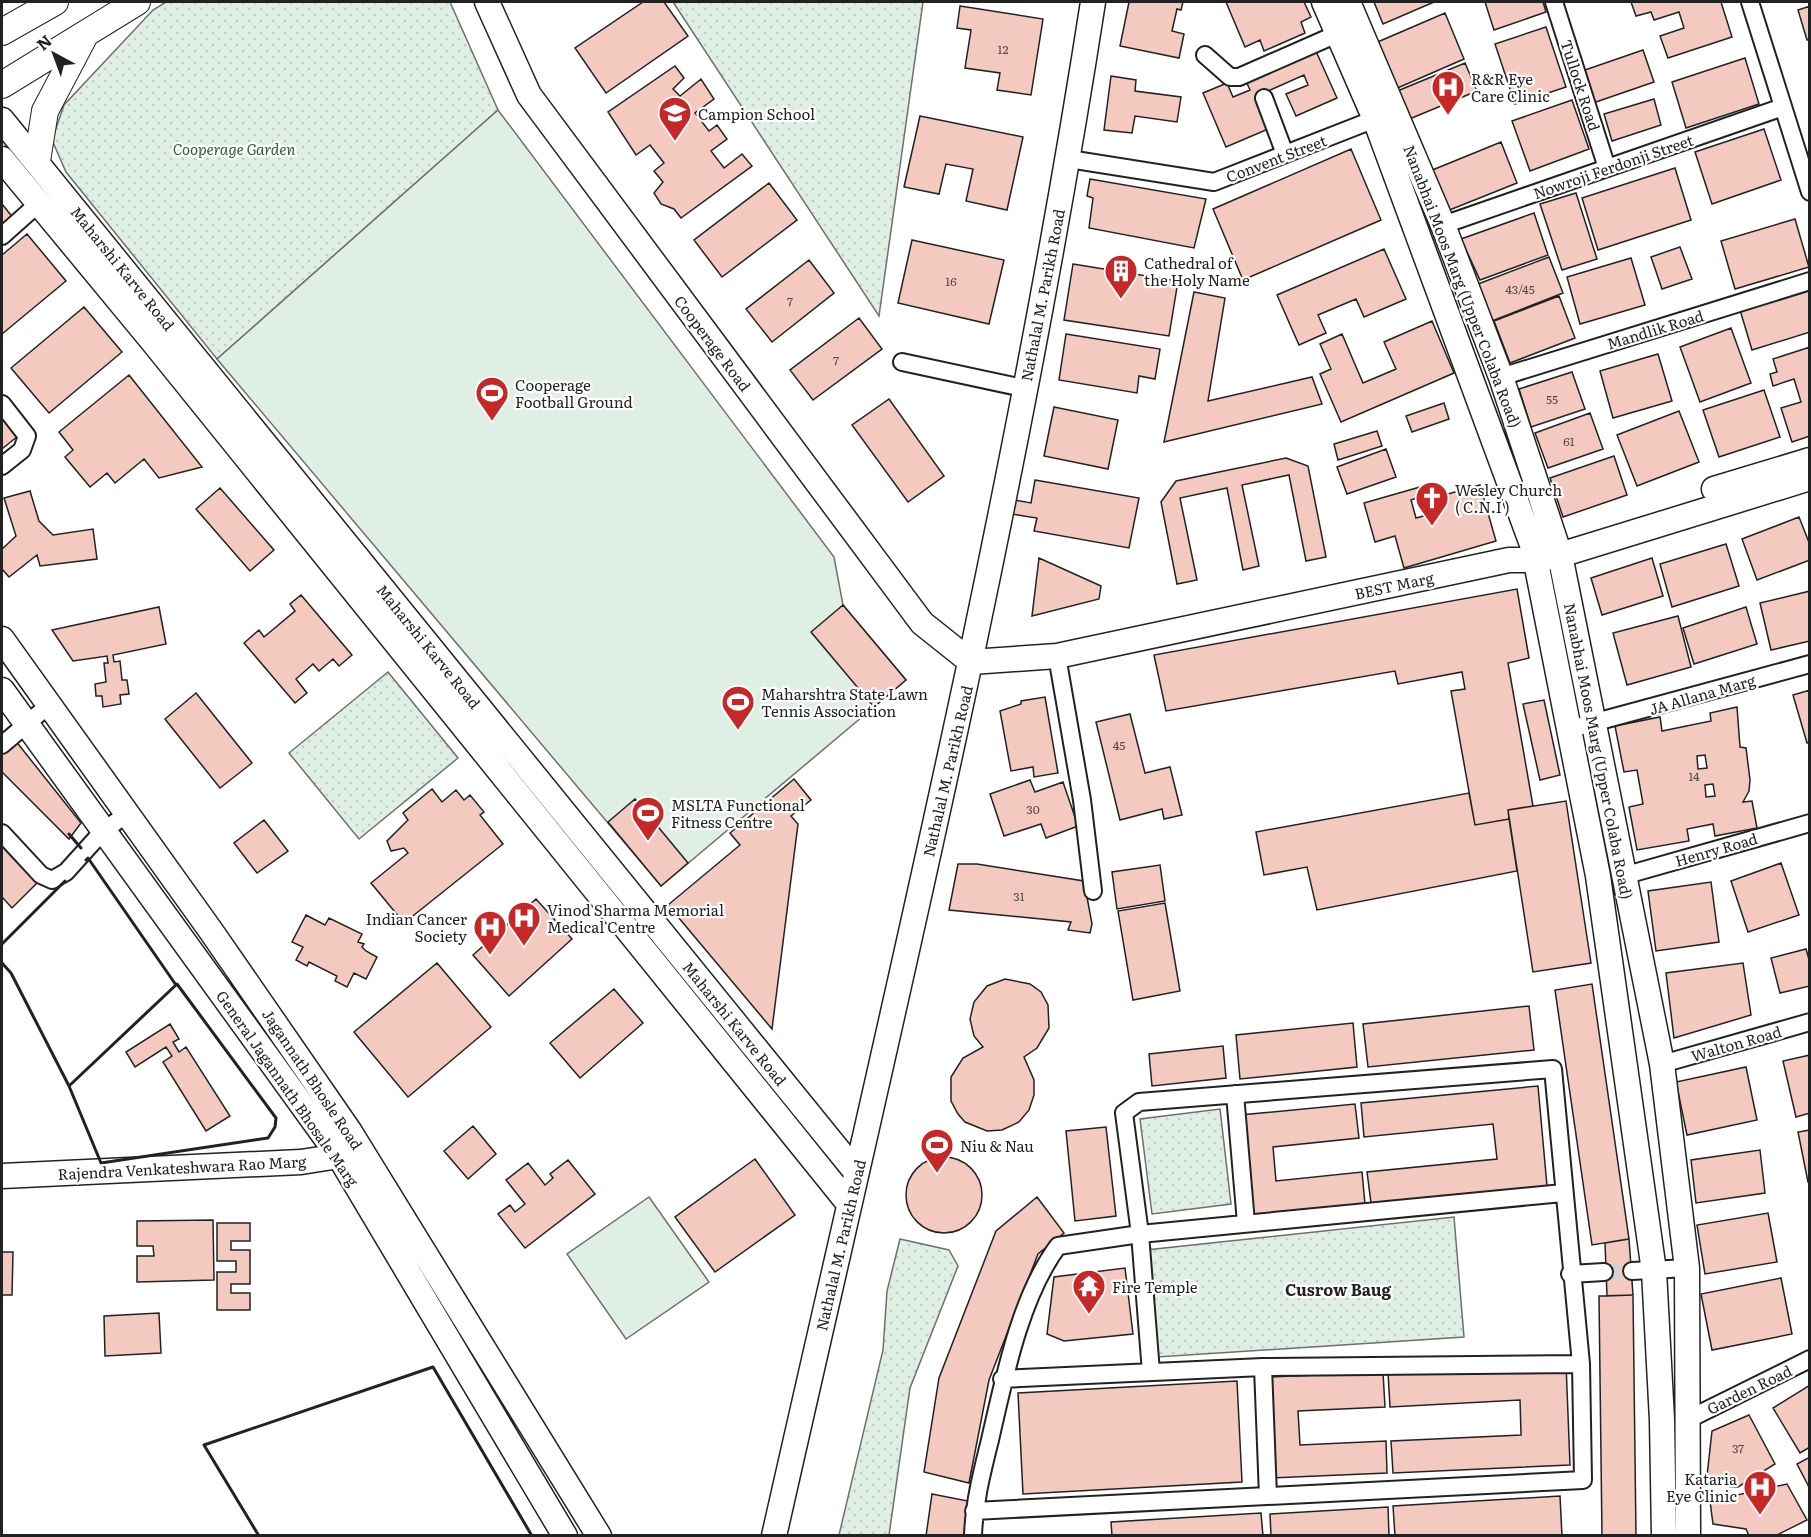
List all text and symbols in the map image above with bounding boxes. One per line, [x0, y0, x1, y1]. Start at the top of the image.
north arrow [24, 24, 84, 84]
text: N [31, 28, 56, 55]
street label: Tullock Road [1555, 36, 1607, 134]
house number: 12 [998, 40, 1008, 58]
place label: R&R Eye Care Clinic [1471, 67, 1550, 107]
hospital icon: R&R Eye Care Clinic [1430, 69, 1466, 116]
school or university icon: Campion School [657, 95, 693, 142]
place label: Campion School [698, 102, 815, 125]
street label: Convent Street [1222, 128, 1330, 188]
street label: Nowroji Ferdonji Street [1530, 128, 1696, 204]
park label: Cooperage Garden [173, 137, 295, 160]
street label: Nanabhai Moos Marg (Upper Colaba Road) [1398, 141, 1528, 431]
street label: Maharshi Karve Road [66, 201, 180, 335]
street label: Nathalal M. Parikh Road [1014, 207, 1070, 383]
place label: Cathedral of the Holy Name [1144, 251, 1250, 291]
building icon: Cathedral of the Holy Name [1103, 253, 1139, 300]
house number: 16 [945, 272, 957, 290]
house number: 43/45 [1505, 280, 1535, 298]
street label: Cooperage Road [669, 290, 757, 396]
house number: 7 [787, 292, 793, 310]
street label: Mandlik Road [1604, 303, 1706, 355]
house number: 7 [833, 351, 839, 369]
place label: Cooperage Football Ground [515, 373, 633, 413]
sports icon: Cooperage Football Ground [474, 375, 510, 422]
house number: 55 [1546, 390, 1558, 408]
house number: 61 [1563, 432, 1575, 450]
place label: Wesley Church ( C.N.I ) [1455, 478, 1562, 518]
church icon: Wesley Church ( C.N.I ) [1414, 480, 1450, 527]
street label: BEST Marg [1352, 565, 1436, 605]
street label: Maharshi Karve Road [372, 579, 486, 713]
street label: Nanabhai Moos Marg (Upper Colaba Road) [1559, 601, 1639, 901]
street label: JA Allana Marg [1646, 668, 1758, 720]
place label: Maharshtra State Lawn Tennis Association [761, 682, 928, 722]
street label: Nathalal M. Parikh Road [916, 683, 978, 859]
sports icon: Maharshtra State Lawn Tennis Association [720, 684, 756, 731]
house number: 45 [1113, 736, 1125, 754]
house number: 14 [1688, 767, 1700, 785]
place label: MSLTA Functional Fitness Centre [671, 793, 805, 833]
sports icon: MSLTA Functional Fitness Centre [630, 795, 666, 842]
house number: 30 [1026, 800, 1040, 818]
street label: Henry Road [1672, 826, 1760, 872]
house number: 31 [1013, 887, 1025, 905]
place label: Vinod Sharma Memorial Medical Centre [547, 898, 724, 938]
hospital icon: Vinod Sharma Memorial Medical Centre [506, 900, 542, 947]
place label: Indian Cancer Society [366, 907, 467, 947]
hospital icon: Indian Cancer Society [472, 909, 508, 956]
street label: Maharshi Karve Road [678, 956, 792, 1090]
street label: General Jagannath Bhosale Marg [211, 985, 365, 1191]
street label: Jagannath Bhosle Road [257, 1004, 369, 1154]
street label: Walton Road [1688, 1019, 1784, 1067]
sports icon: Niu & Nau [919, 1127, 955, 1174]
place label: Niu & Nau [960, 1134, 1034, 1157]
street label: Rajendra Venkateshwara Rao Marg [57, 1149, 308, 1185]
street label: Nathalal M. Parikh Road [809, 1157, 871, 1333]
temple icon: Fire Temple [1071, 1268, 1107, 1315]
place label: Fire Temple [1112, 1275, 1198, 1298]
district label: Cusrow Baug [1285, 1277, 1391, 1301]
street label: Garden Road [1703, 1358, 1795, 1420]
house number: 37 [1732, 1439, 1744, 1457]
place label: Kataria Eye Clinic [1666, 1467, 1738, 1507]
hospital icon: Kataria Eye Clinic [1742, 1469, 1778, 1516]

